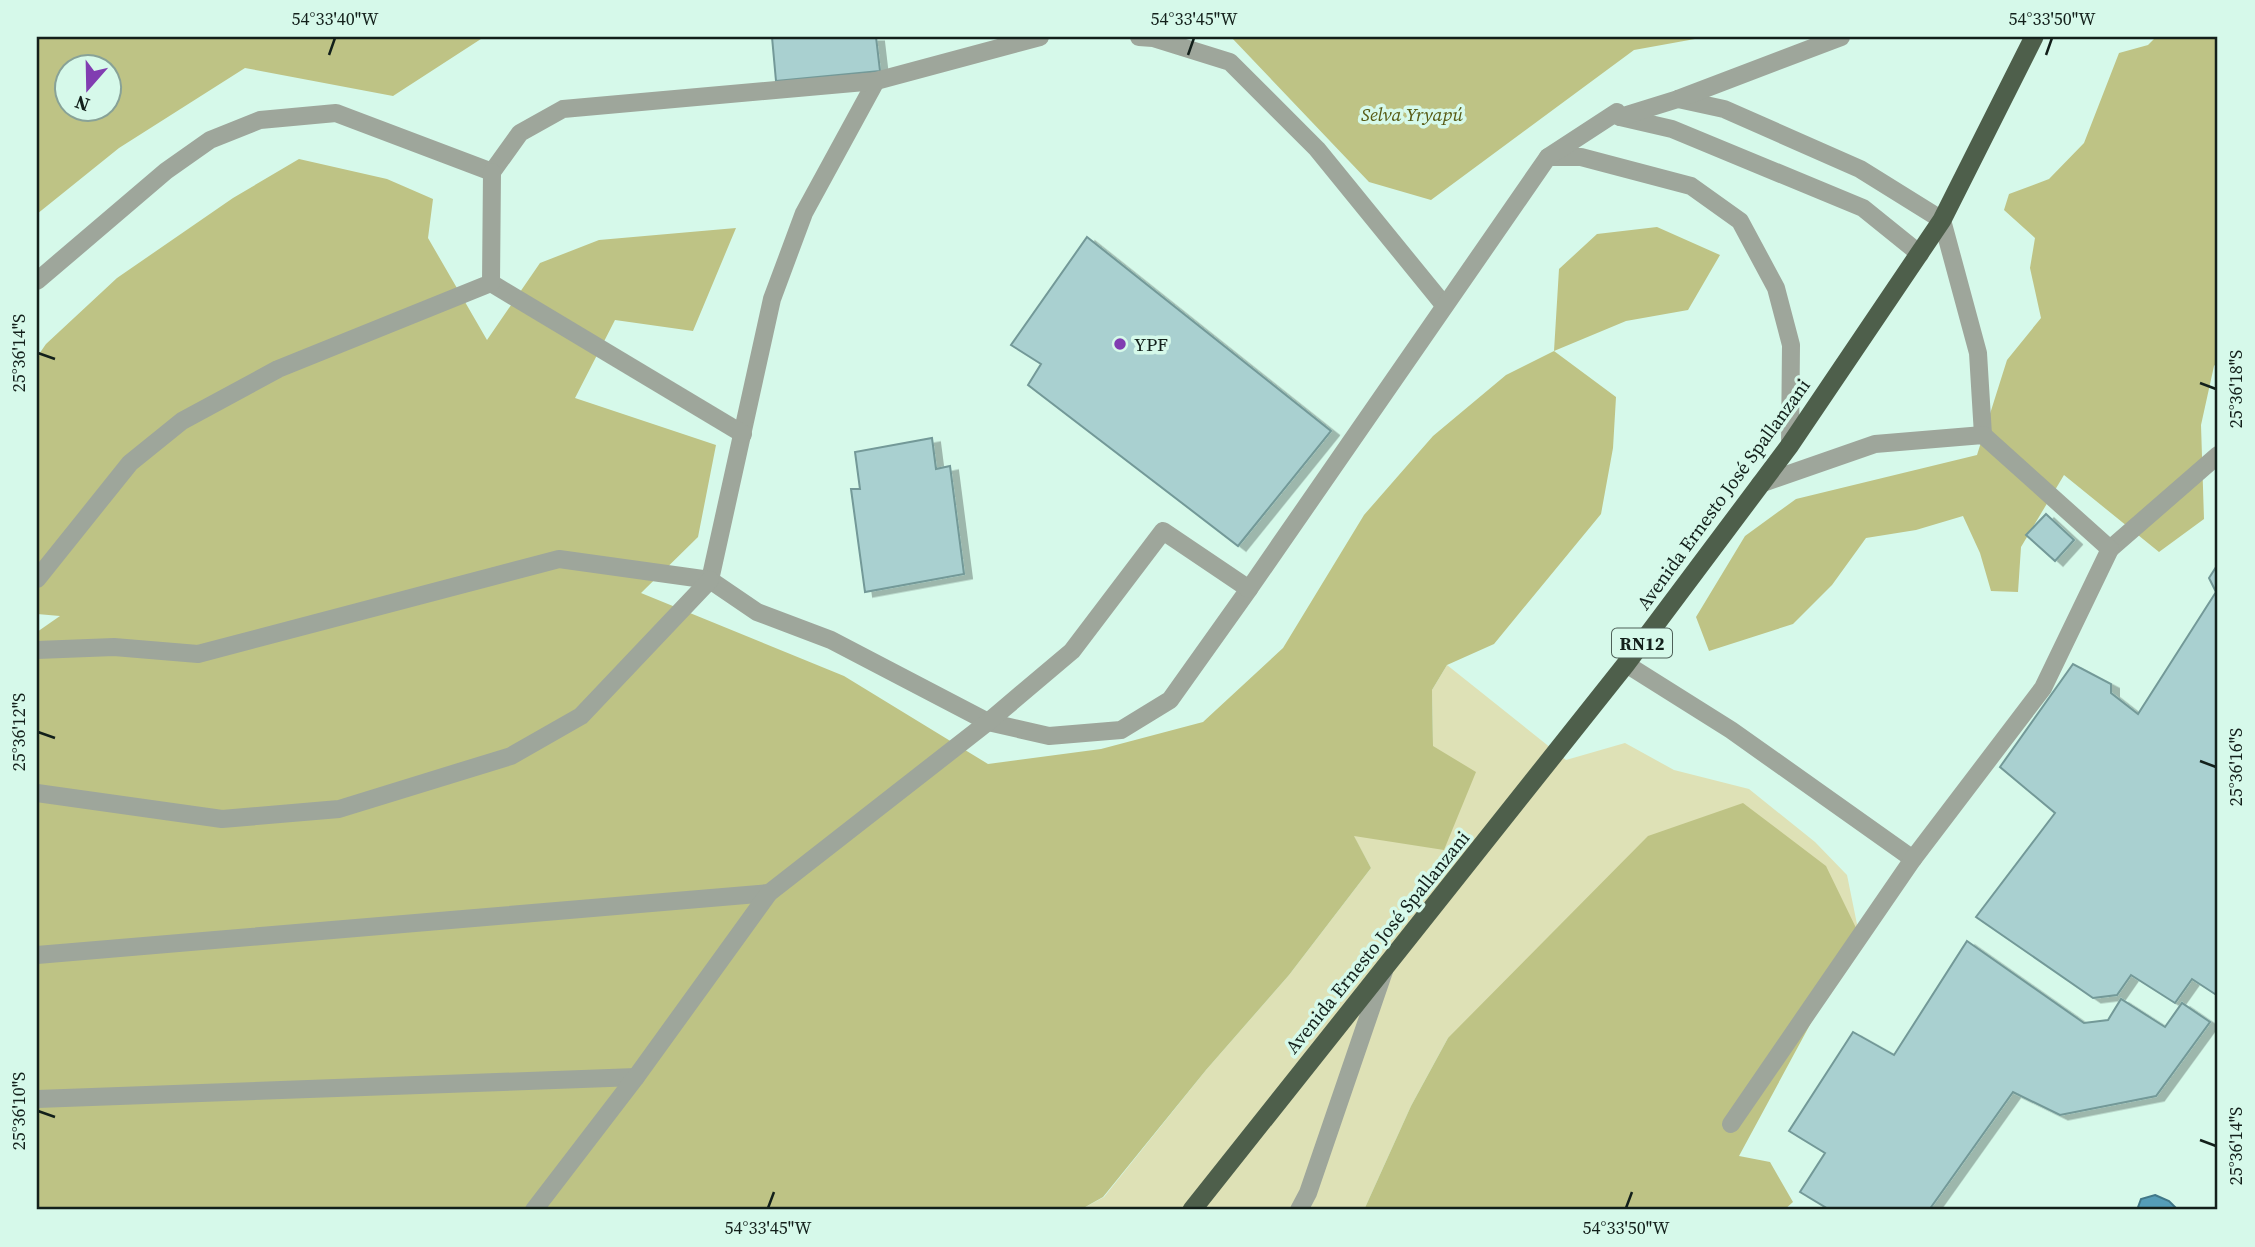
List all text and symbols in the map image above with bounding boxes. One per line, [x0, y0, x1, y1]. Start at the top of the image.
text: 54°33'40"W [292, 6, 379, 31]
text: 54°33'45"W [1151, 6, 1238, 31]
text: 54°33'50"W [2009, 6, 2096, 31]
north arrow [52, 52, 122, 122]
text: N [71, 89, 93, 119]
park label: Selva Yryapú [1361, 101, 1463, 127]
text: 25°36'14"S [6, 314, 31, 392]
place label: YPF [1134, 331, 1168, 357]
marker: YPF [1112, 336, 1128, 352]
text: 25°36'18"S [2223, 350, 2248, 428]
street label: Avenida Ernesto José Spallanzani [1630, 373, 1816, 615]
road number: RN12 [1612, 628, 1672, 658]
text: 25°36'12"S [6, 693, 31, 771]
text: 25°36'16"S [2223, 728, 2248, 806]
street label: Avenida Ernesto José Spallanzani [1279, 825, 1475, 1059]
text: 25°36'10"S [6, 1072, 31, 1150]
text: 25°36'14"S [2223, 1107, 2248, 1185]
text: 54°33'45"W [725, 1215, 812, 1240]
text: 54°33'50"W [1583, 1215, 1670, 1240]

